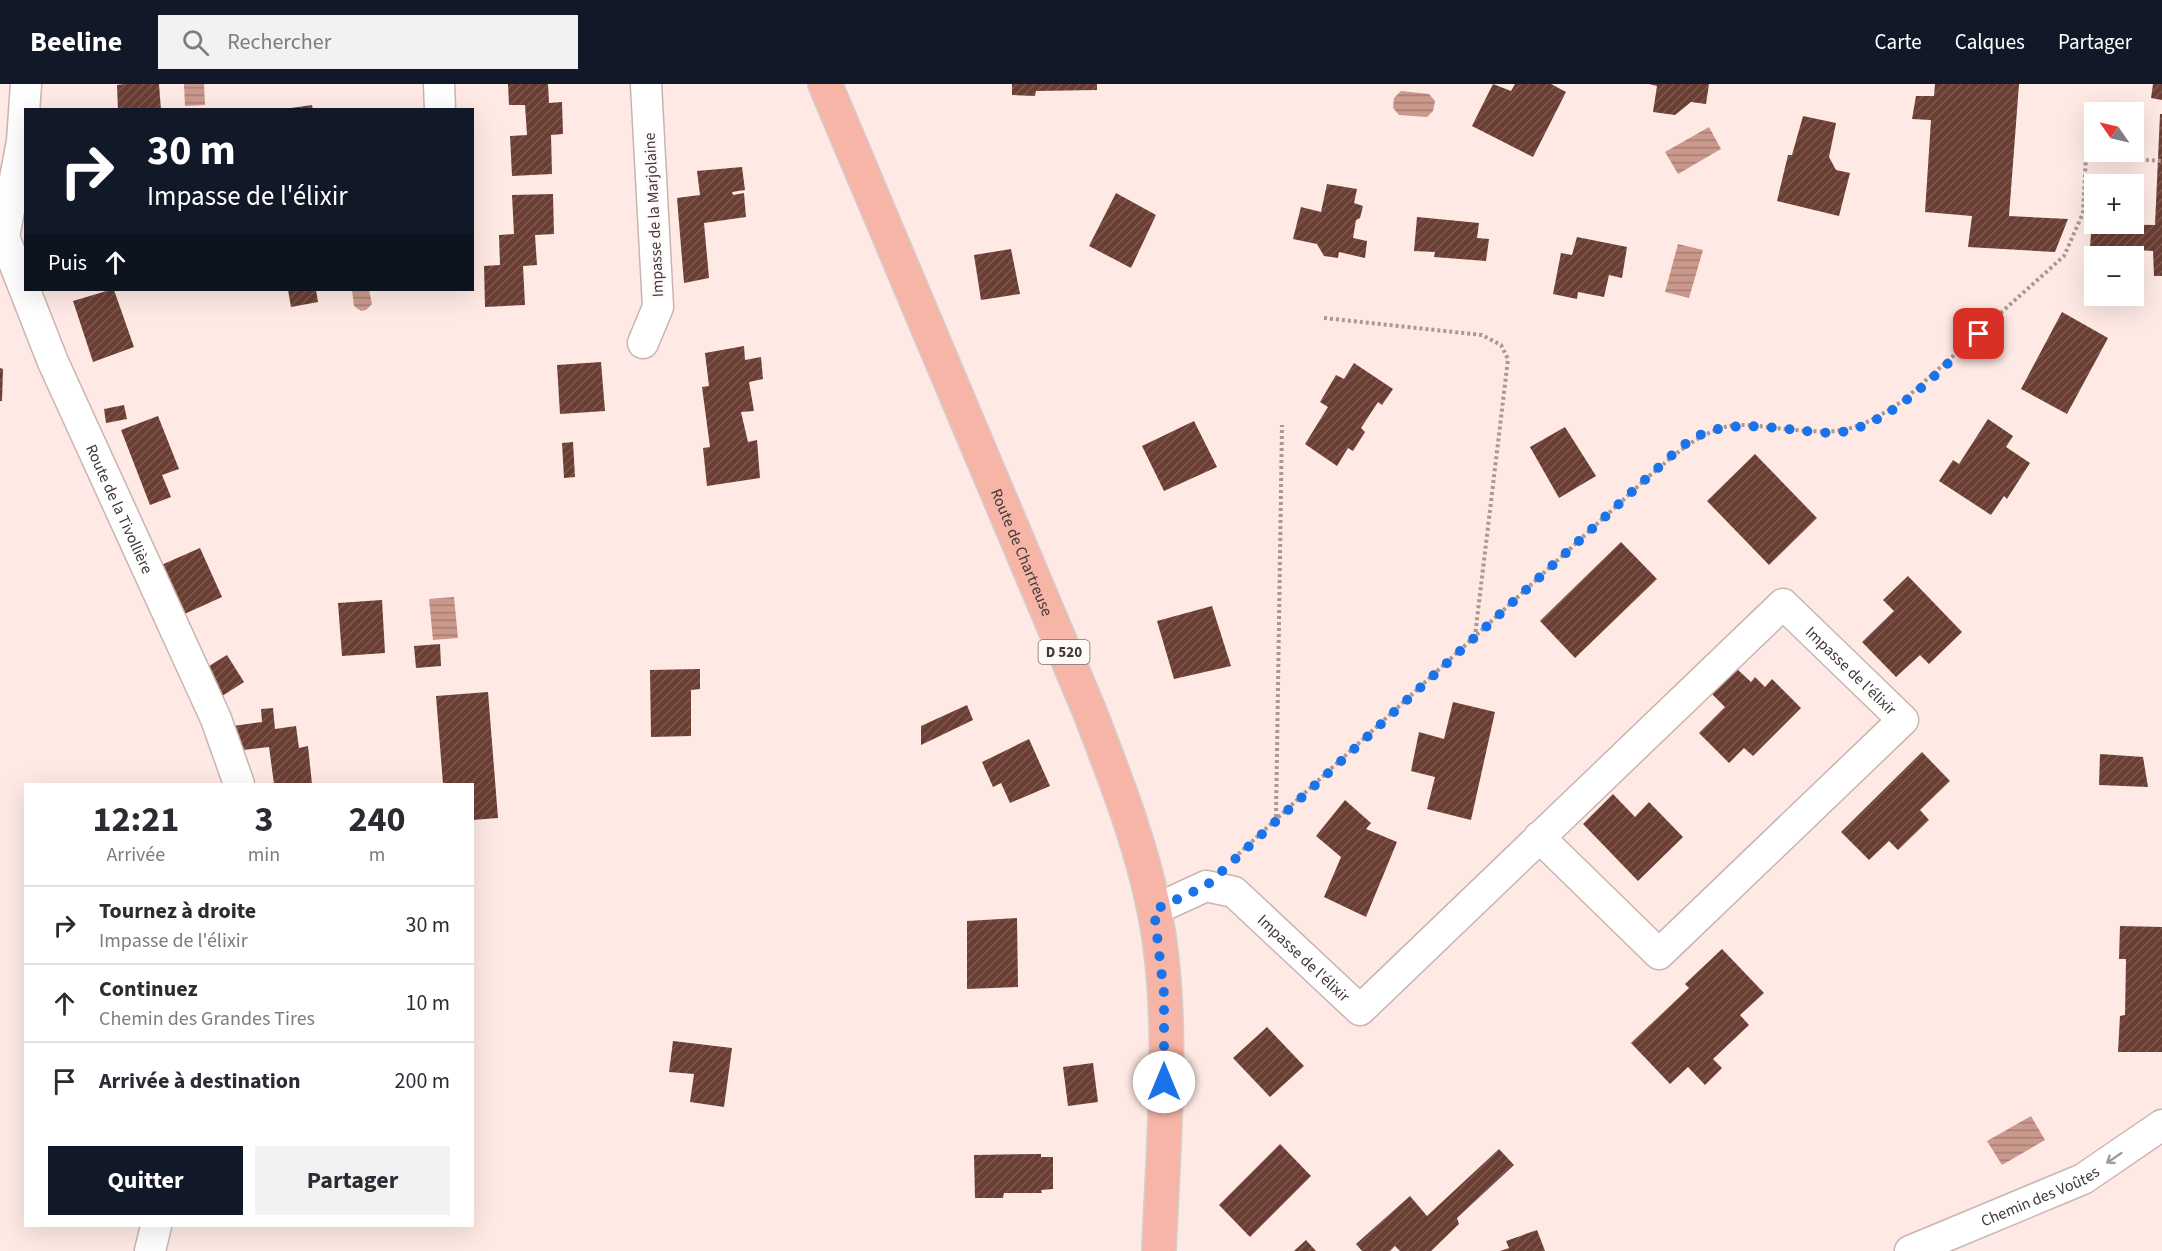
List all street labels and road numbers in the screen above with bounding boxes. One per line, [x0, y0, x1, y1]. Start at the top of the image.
street label: Impasse de la Marjolaine [639, 132, 669, 298]
street label: Route de la Tivollière [80, 441, 158, 577]
street label: Route de Chartreuse [985, 485, 1058, 620]
street label: Impasse de l'élixir [1800, 622, 1901, 720]
road number: D 520 [1038, 640, 1090, 664]
street label: Impasse de l'élixir [1252, 910, 1355, 1007]
street label: Chemin des Voûtes [1978, 1161, 2104, 1232]

